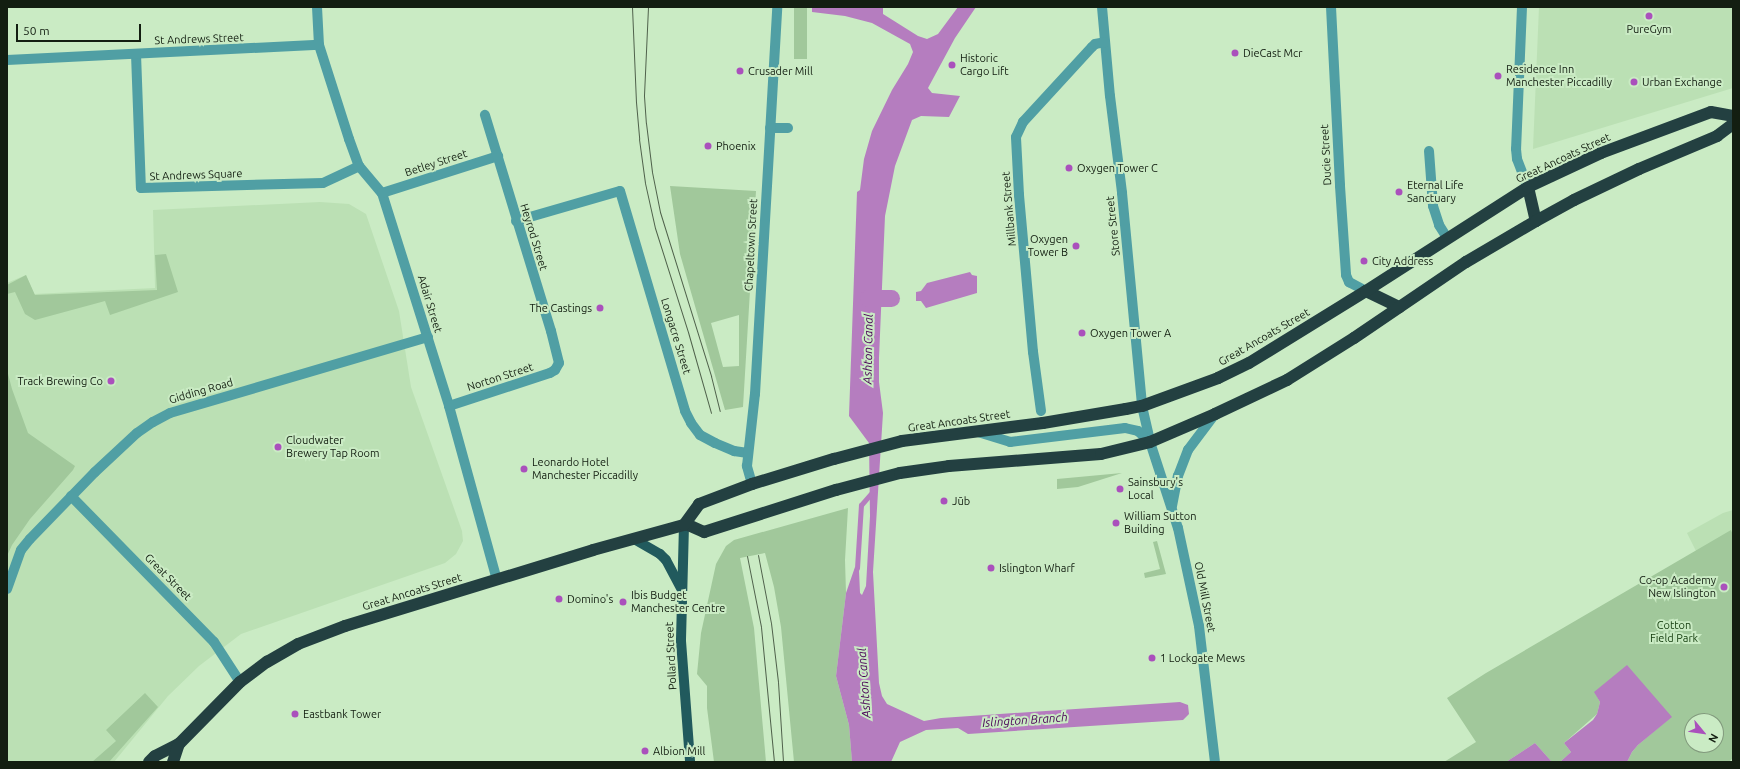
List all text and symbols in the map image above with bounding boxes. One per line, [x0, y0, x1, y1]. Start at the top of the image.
marker: PureGym [1644, 11, 1654, 21]
scale bar [18, 16, 143, 42]
place label: PureGym [1626, 22, 1672, 36]
text: 50 m [23, 24, 50, 37]
street label: St Andrews Street [154, 31, 244, 47]
place label: DieCast Mcr [1243, 46, 1302, 60]
marker: DieCast Mcr [1230, 48, 1240, 58]
place label: Historic Cargo Lift [960, 52, 1009, 78]
marker: Historic Cargo Lift [947, 60, 957, 70]
place label: Residence Inn Manchester Piccadilly [1506, 63, 1612, 89]
place label: Crusader Mill [748, 64, 813, 78]
marker: Crusader Mill [735, 66, 745, 76]
marker: Residence Inn Manchester Piccadilly [1493, 71, 1503, 81]
place label: Urban Exchange [1642, 75, 1722, 89]
marker: Urban Exchange [1629, 77, 1639, 87]
street label: Ducie Street [1318, 124, 1334, 186]
street label: Great Ancoats Street [1514, 130, 1612, 186]
place label: Phoenix [716, 139, 756, 153]
marker: Phoenix [703, 141, 713, 151]
street label: Betley Street [403, 147, 469, 179]
place label: Oxygen Tower C [1077, 161, 1158, 175]
marker: Oxygen Tower C [1064, 163, 1074, 173]
street label: St Andrews Square [149, 167, 243, 183]
street label: Millbank Street [999, 171, 1019, 247]
place label: Eternal Life Sanctuary [1407, 179, 1464, 205]
marker: Eternal Life Sanctuary [1394, 187, 1404, 197]
street label: Store Street [1103, 195, 1123, 257]
street label: Chapeltown Street [742, 198, 760, 292]
street label: Heyrod Street [518, 202, 550, 272]
place label: Oxygen Tower B [1028, 233, 1068, 259]
marker: Oxygen Tower B [1071, 241, 1081, 251]
place label: City Address [1372, 254, 1433, 268]
marker: City Address [1359, 256, 1369, 266]
street label: Adair Street [415, 274, 445, 334]
street label: Longacre Street [658, 296, 694, 376]
place label: The Castings [529, 301, 592, 315]
marker: The Castings [595, 303, 605, 313]
street label: Great Ancoats Street [1216, 306, 1312, 368]
water label: Ashton Canal [860, 314, 876, 384]
place label: Oxygen Tower A [1090, 326, 1171, 340]
marker: Oxygen Tower A [1077, 328, 1087, 338]
street label: Norton Street [465, 360, 535, 394]
place label: Track Brewing Co [18, 374, 103, 388]
marker: Track Brewing Co [106, 376, 116, 386]
street label: Gidding Road [167, 376, 235, 406]
street label: Great Ancoats Street [907, 407, 1011, 435]
place label: Cloudwater Brewery Tap Room [286, 434, 380, 460]
marker: Cloudwater Brewery Tap Room [273, 442, 283, 452]
place label: Leonardo Hotel Manchester Piccadilly [532, 456, 638, 482]
marker: Leonardo Hotel Manchester Piccadilly [519, 464, 529, 474]
place label: Sainsbury's Local [1128, 476, 1183, 502]
marker: Sainsbury's Local [1115, 484, 1125, 494]
place label: Jūb [952, 494, 970, 508]
marker: Jūb [939, 496, 949, 506]
place label: William Sutton Building [1124, 510, 1197, 536]
marker: William Sutton Building [1111, 518, 1121, 528]
street label: Great Street [142, 551, 194, 603]
place label: Islington Wharf [999, 561, 1075, 575]
street label: Old Mill Street [1192, 561, 1218, 633]
marker: Islington Wharf [986, 563, 996, 573]
street label: Great Ancoats Street [361, 571, 463, 613]
place label: Co-op Academy New Islington [1639, 574, 1716, 600]
marker: Co-op Academy New Islington [1719, 582, 1729, 592]
place label: Ibis Budget Manchester Centre [631, 589, 725, 615]
place label: Domino's [567, 592, 613, 606]
marker: Domino's [554, 594, 564, 604]
marker: Ibis Budget Manchester Centre [618, 597, 628, 607]
park label: Cotton Field Park [1650, 619, 1698, 645]
street label: Pollard Street [663, 622, 679, 690]
water label: Ashton Canal [854, 647, 874, 719]
place label: 1 Lockgate Mews [1160, 651, 1245, 665]
marker: 1 Lockgate Mews [1147, 653, 1157, 663]
place label: Eastbank Tower [303, 707, 381, 721]
marker: Eastbank Tower [290, 709, 300, 719]
water label: Islington Branch [982, 710, 1068, 730]
north arrow [1684, 713, 1724, 753]
text: N [1706, 732, 1721, 745]
place label: Albion Mill [653, 744, 705, 758]
marker: Albion Mill [640, 746, 650, 756]

